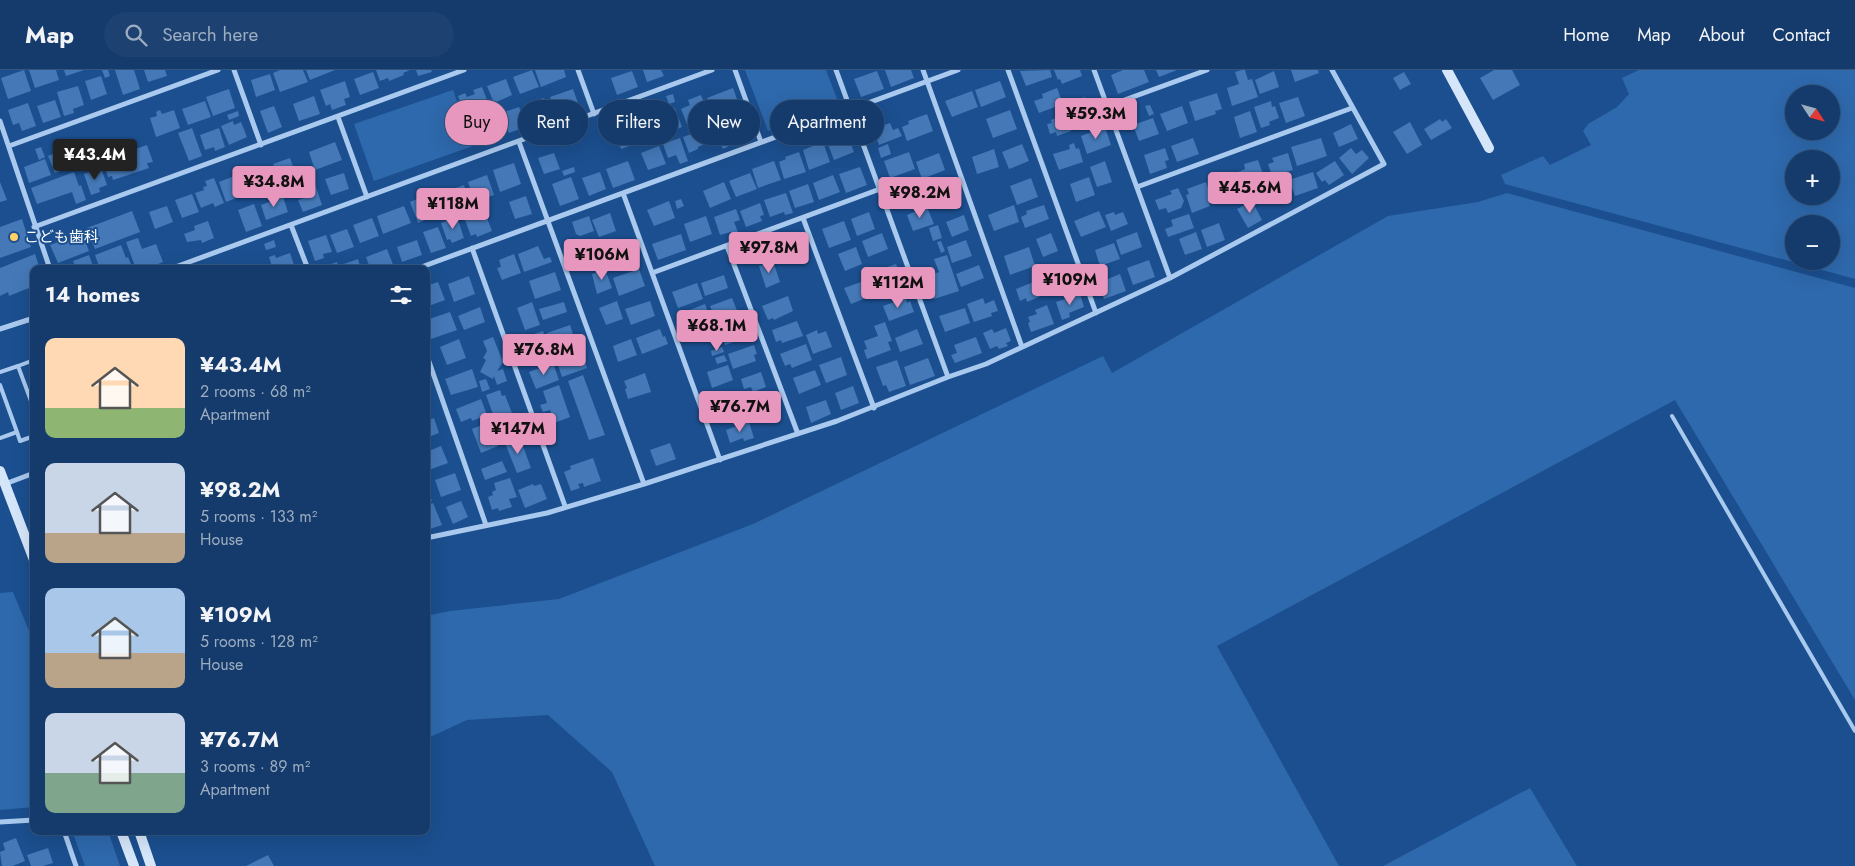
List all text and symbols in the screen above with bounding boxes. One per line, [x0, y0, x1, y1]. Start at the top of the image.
search box [104, 12, 454, 57]
text: Map [25, 17, 74, 52]
icon: search [122, 21, 150, 49]
text: Search here [162, 21, 258, 48]
text: Home [1563, 22, 1609, 48]
text: Map [1637, 22, 1671, 48]
text: About [1699, 22, 1744, 48]
text: Contact [1772, 22, 1830, 48]
north arrow [1785, 85, 1840, 140]
map controls [1785, 85, 1840, 270]
pin: ¥59.3M [1055, 98, 1137, 140]
chip: Buy [445, 100, 508, 145]
chip: Rent [518, 100, 588, 145]
chip: Filters [598, 100, 678, 145]
chip: New [688, 100, 760, 145]
chip: Apartment [770, 100, 884, 145]
text: ¥59.3M [1066, 102, 1126, 125]
pin: ¥43.4M [54, 138, 136, 181]
text: ¥43.4M [64, 143, 126, 166]
button: + [1785, 150, 1840, 205]
pin: ¥34.8M [233, 166, 315, 208]
text: ¥34.8M [243, 170, 305, 193]
pin: ¥45.6M [1209, 172, 1291, 214]
pin: ¥98.2M [879, 176, 961, 219]
text: ¥45.6M [1219, 176, 1281, 199]
text: ¥98.2M [889, 181, 951, 204]
pin: ¥118M [418, 188, 488, 230]
text: ¥118M [427, 192, 479, 215]
button: − [1785, 215, 1840, 270]
place label: こども歯科 [24, 226, 99, 248]
marker: こども歯科 [8, 231, 20, 243]
pin: ¥97.8M [728, 232, 810, 274]
text: ¥97.8M [740, 236, 798, 259]
pin: ¥106M [567, 238, 637, 281]
text: ¥106M [575, 243, 629, 266]
pin: ¥109M [1035, 264, 1105, 306]
pin: ¥112M [863, 266, 933, 309]
text: ¥109M [1043, 268, 1097, 291]
text: ¥112M [872, 271, 924, 294]
text: 14 homes [45, 280, 140, 310]
icon: filters [387, 281, 415, 309]
pin: ¥68.1M [676, 310, 758, 352]
text: ¥68.1M [688, 314, 746, 337]
pin: ¥76.8M [503, 334, 585, 376]
text: ¥76.8M [514, 338, 574, 361]
text: ¥43.4M [200, 350, 282, 380]
icon: home [85, 358, 145, 418]
text: 2 rooms · 68 m² [200, 380, 311, 403]
pin: ¥76.7M [699, 390, 781, 433]
text: ¥76.7M [710, 395, 770, 418]
text: Apartment [200, 403, 270, 426]
pin: ¥147M [483, 412, 553, 455]
text: ¥147M [491, 417, 545, 440]
text: ¥98.2M [200, 475, 280, 505]
icon: home [85, 483, 145, 543]
text: 5 rooms · 133 m² [200, 505, 317, 528]
text: House [200, 528, 243, 551]
text: ¥109M [200, 600, 271, 630]
icon: home [85, 608, 145, 668]
text: 5 rooms · 128 m² [200, 630, 318, 653]
text: House [200, 653, 243, 676]
text: ¥76.7M [200, 725, 279, 755]
icon: home [85, 733, 145, 793]
text: 3 rooms · 89 m² [200, 755, 310, 778]
text: Apartment [200, 778, 270, 801]

